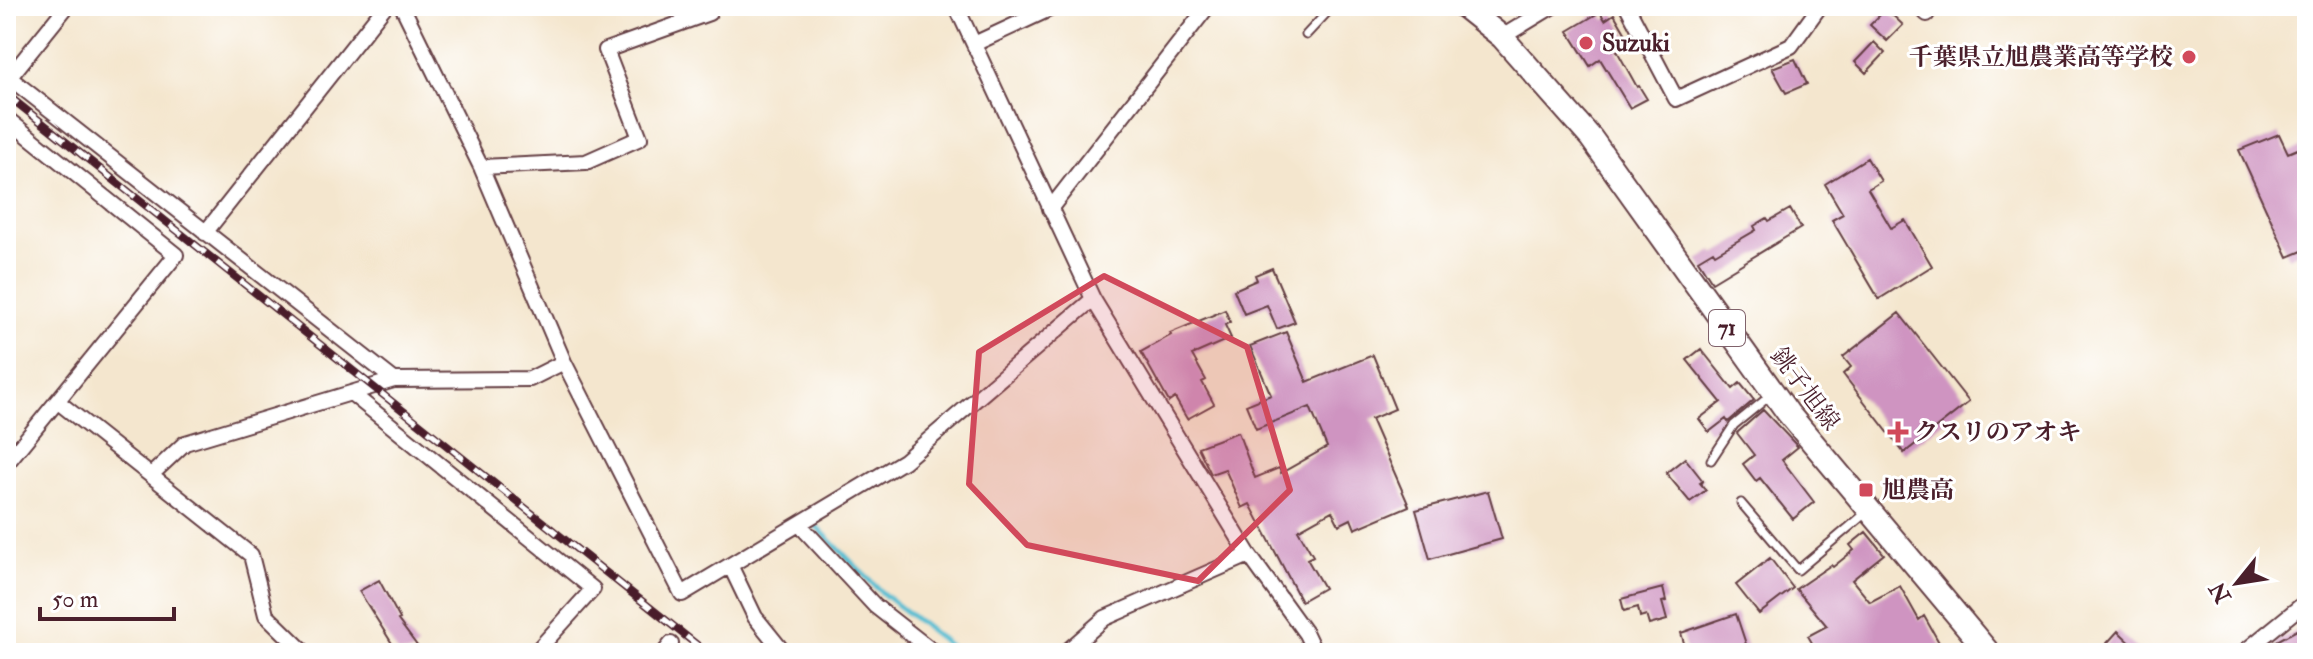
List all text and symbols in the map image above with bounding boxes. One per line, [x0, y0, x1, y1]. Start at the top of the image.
place label: Suzuki [1602, 28, 1670, 59]
marker: Suzuki [1577, 34, 1595, 52]
place label: 千葉県立旭農業高等学校 [1909, 42, 2173, 73]
marker: 千葉県立旭農業高等学校 [2180, 48, 2198, 66]
road number: 71 [1709, 310, 1745, 346]
street label: 銚子旭線 [1764, 341, 1846, 437]
place label: クスリのアオキ [1914, 417, 2082, 448]
marker: クスリのアオキ [1889, 423, 1907, 441]
place label: 旭農高 [1882, 475, 1954, 506]
marker: 旭農高 [1857, 481, 1875, 499]
north arrow [2197, 543, 2277, 623]
scale bar [40, 571, 174, 621]
text: N [2203, 577, 2238, 609]
text: 50 m [52, 584, 99, 615]

